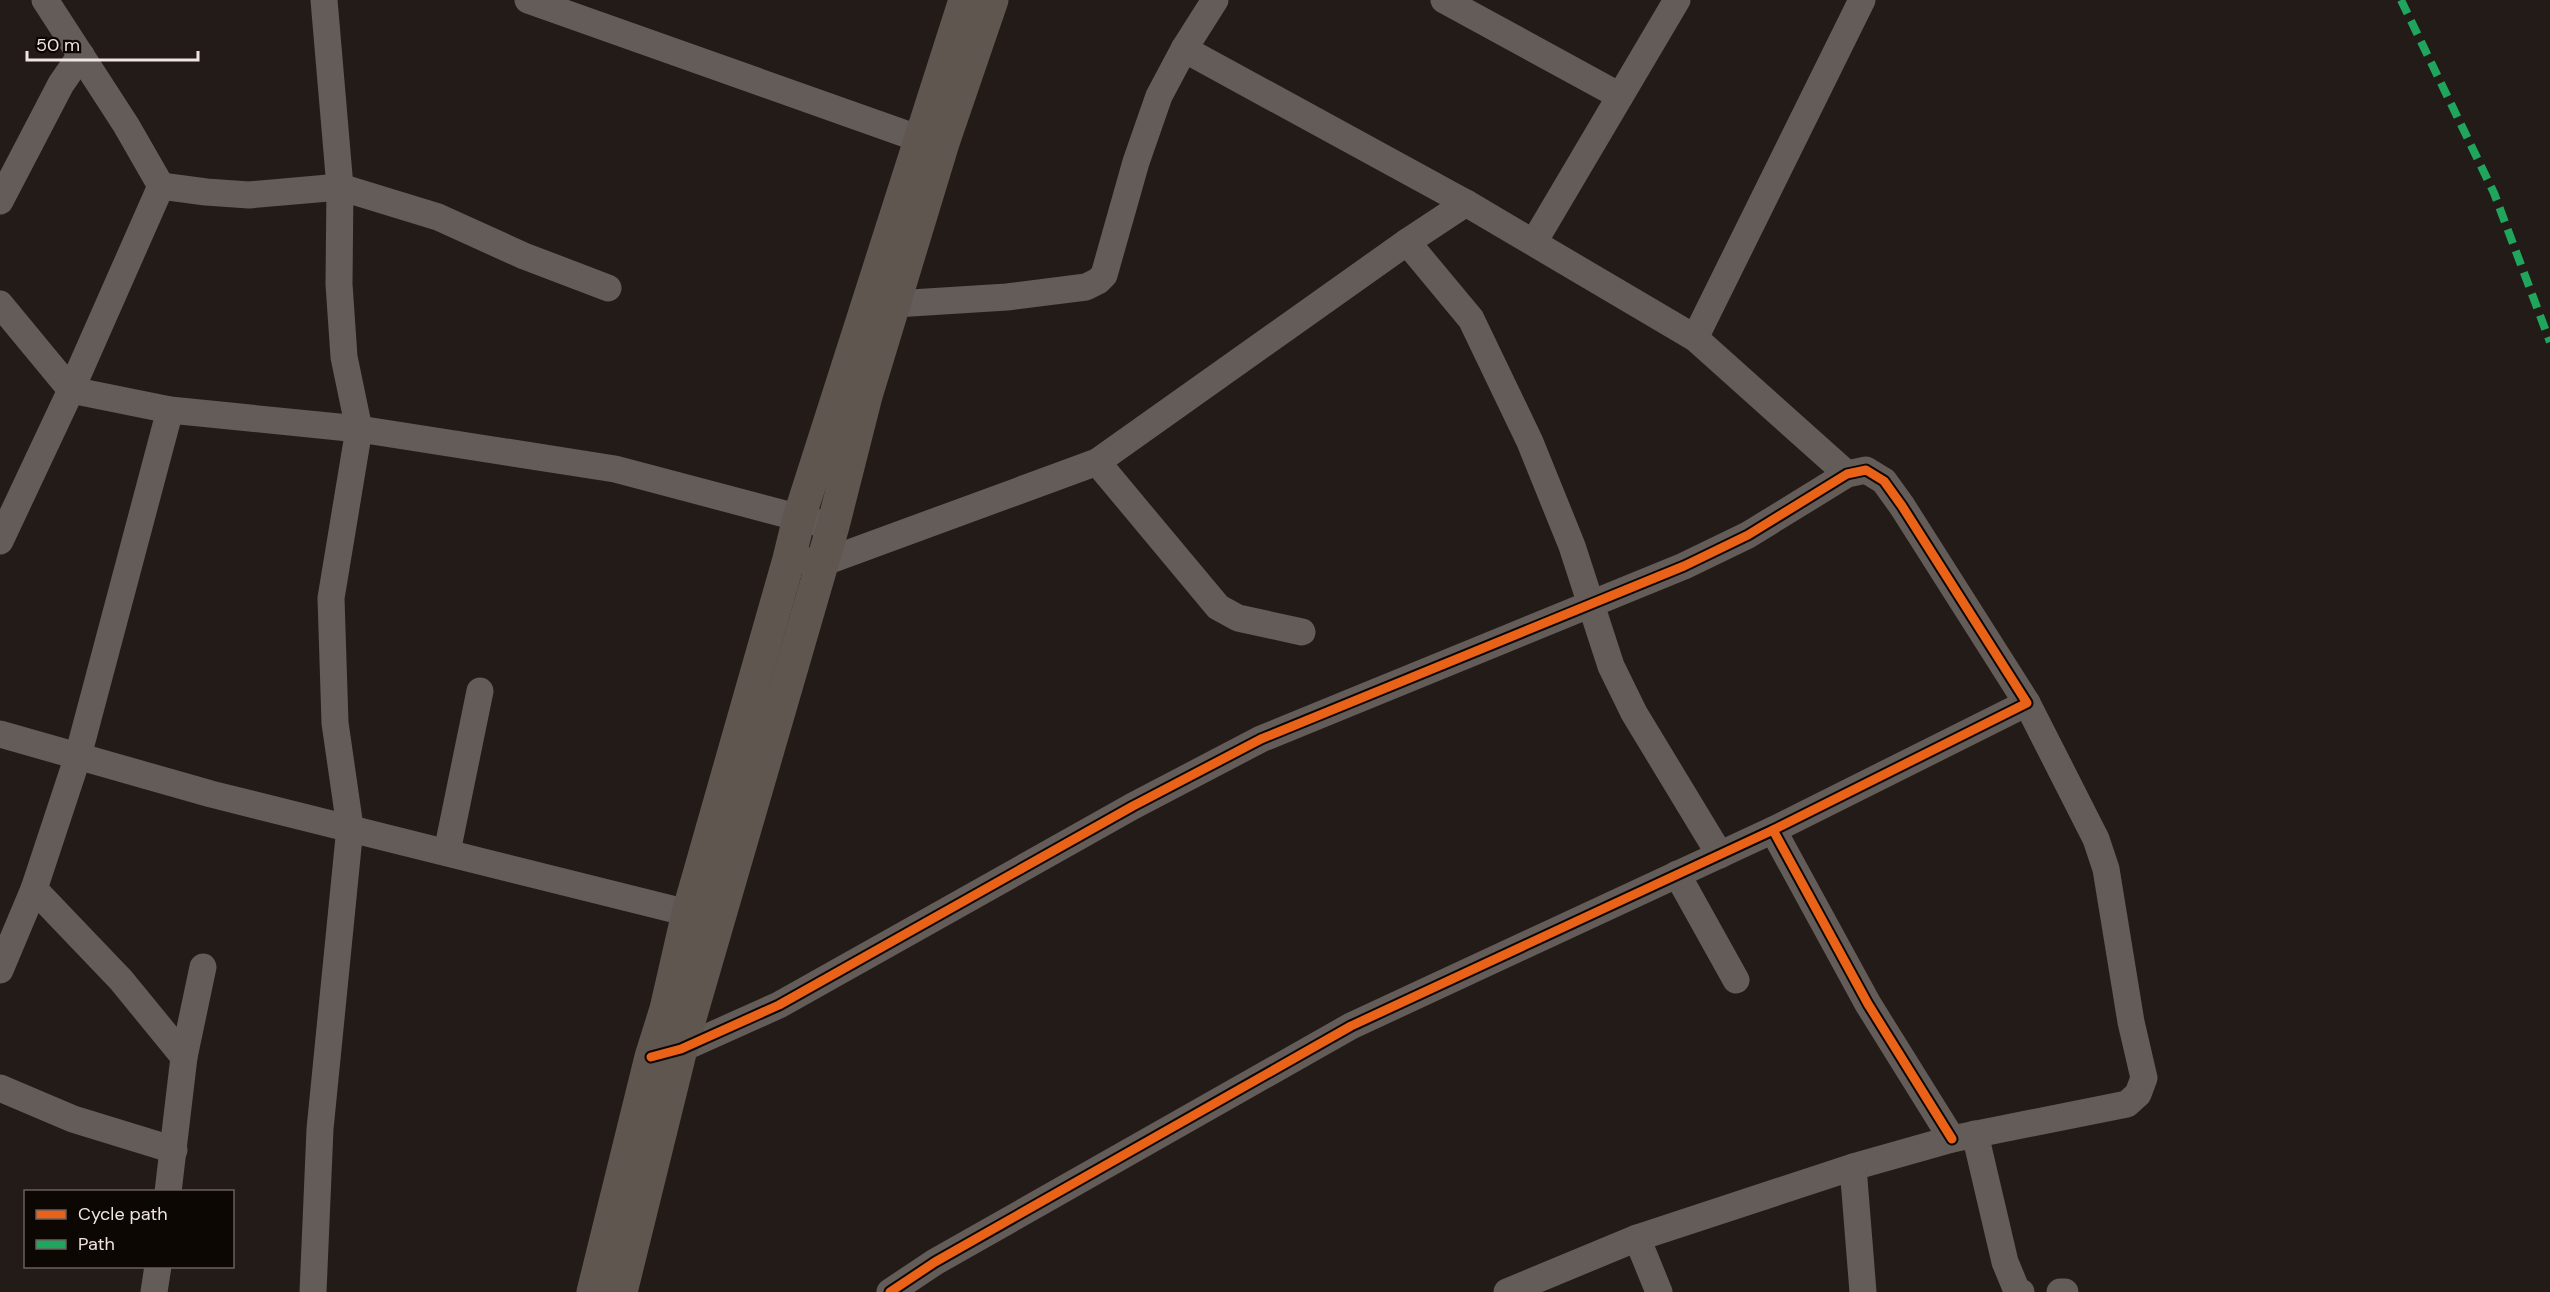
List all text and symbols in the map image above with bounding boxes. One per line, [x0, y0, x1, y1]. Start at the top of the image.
scale bar [27, 24, 198, 62]
text: 50 m [36, 33, 80, 57]
legend [24, 1190, 234, 1268]
text: Cycle path [78, 1202, 168, 1226]
text: Path [78, 1232, 115, 1256]

